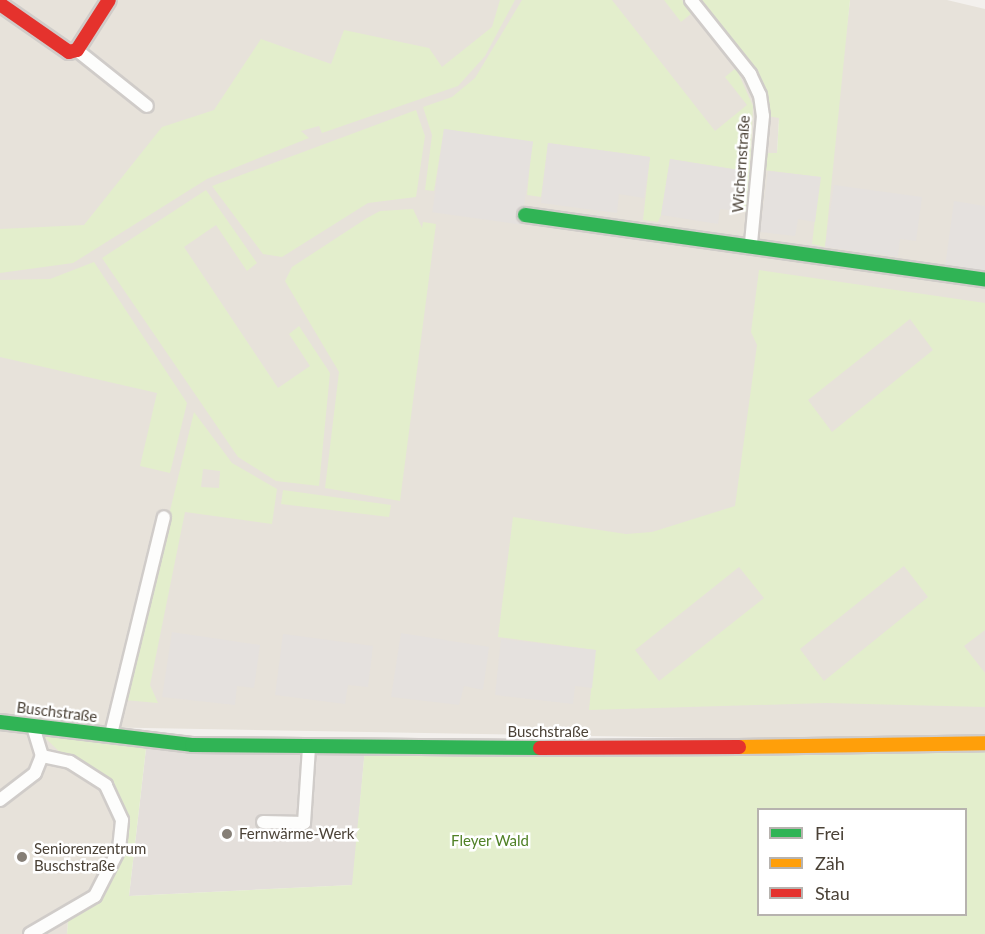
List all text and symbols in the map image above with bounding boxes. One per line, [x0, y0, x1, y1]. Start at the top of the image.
street label: Wichernstraße [729, 115, 753, 213]
street label: Buschstraße [16, 698, 98, 726]
street label: Buschstraße [507, 723, 589, 741]
legend [757, 808, 967, 916]
text: Frei [815, 822, 844, 844]
place label: Fernwärme-Werk [239, 825, 354, 843]
marker: Fernwärme-Werk [220, 827, 234, 841]
park label: Fleyer Wald [451, 832, 529, 850]
place label: Seniorenzentrum Buschstraße [34, 839, 146, 874]
marker: Seniorenzentrum Buschstraße [15, 850, 29, 864]
text: Zäh [815, 852, 845, 874]
text: Stau [815, 882, 850, 904]

